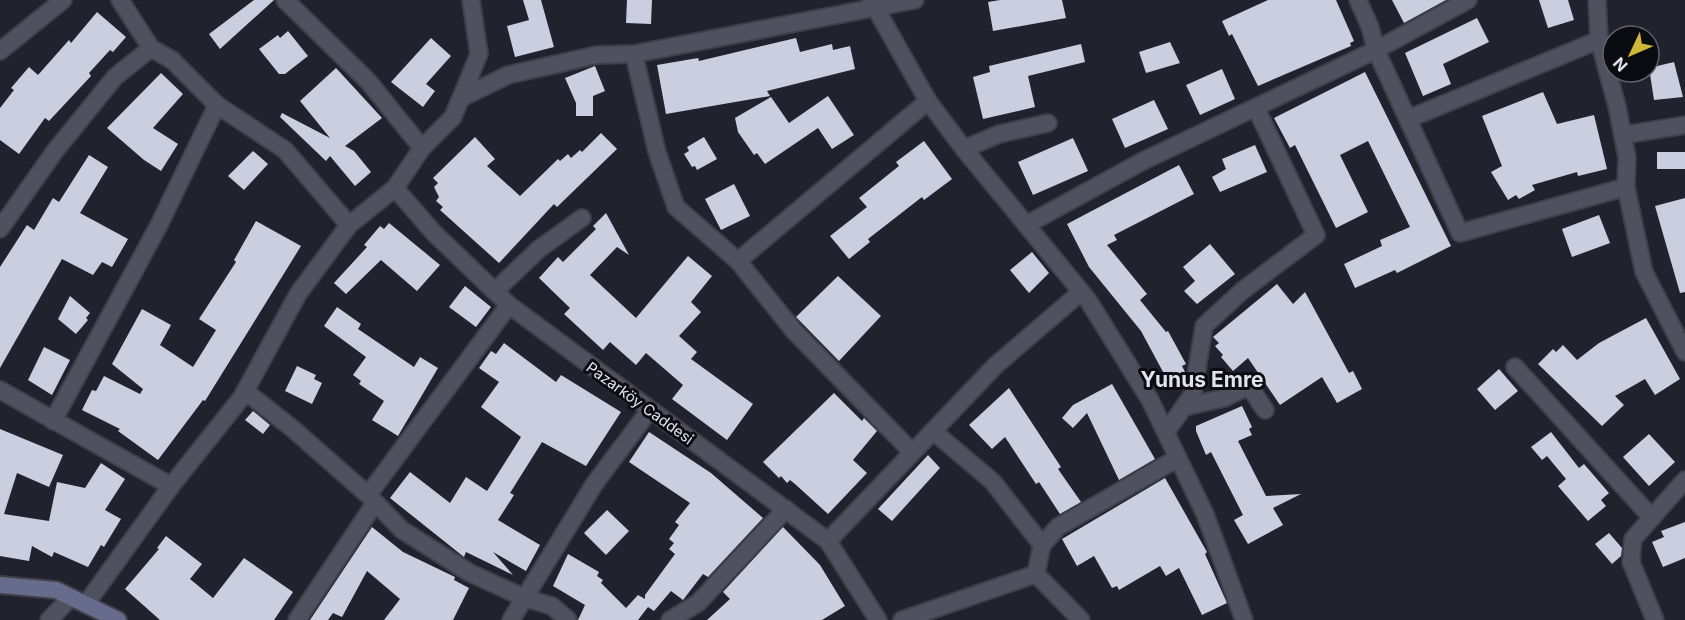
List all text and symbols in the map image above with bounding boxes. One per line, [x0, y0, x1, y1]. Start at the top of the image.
north arrow [1601, 24, 1661, 84]
text: N [1609, 53, 1632, 76]
street label: Pazarköy Caddesi [583, 358, 697, 448]
district label: Yunus Emre [1141, 367, 1263, 392]

